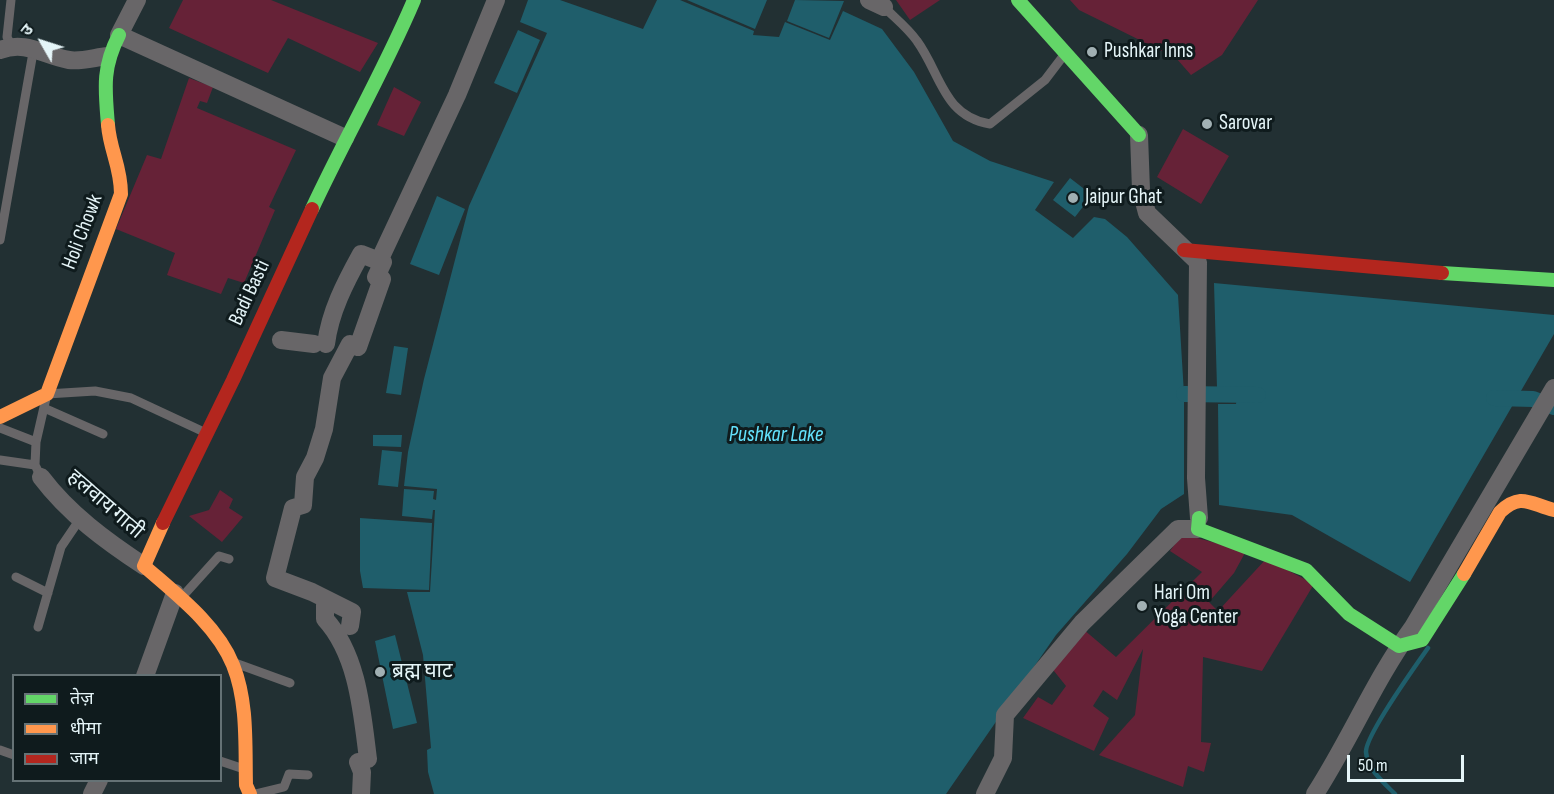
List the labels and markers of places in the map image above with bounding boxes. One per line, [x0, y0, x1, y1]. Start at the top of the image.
place label: Pushkar Inns [1104, 39, 1193, 65]
marker: Pushkar Inns [1085, 45, 1099, 59]
place label: Sarovar [1219, 111, 1272, 137]
marker: Sarovar [1200, 117, 1214, 131]
place label: Jaipur Ghat [1085, 185, 1162, 211]
marker: Jaipur Ghat [1066, 191, 1080, 205]
place label: Hari Om Yoga Center [1154, 581, 1238, 631]
marker: Hari Om Yoga Center [1135, 599, 1149, 613]
place label: ब्रह्म घाट [392, 659, 453, 685]
marker: ब्रह्म घाट [373, 665, 387, 679]

